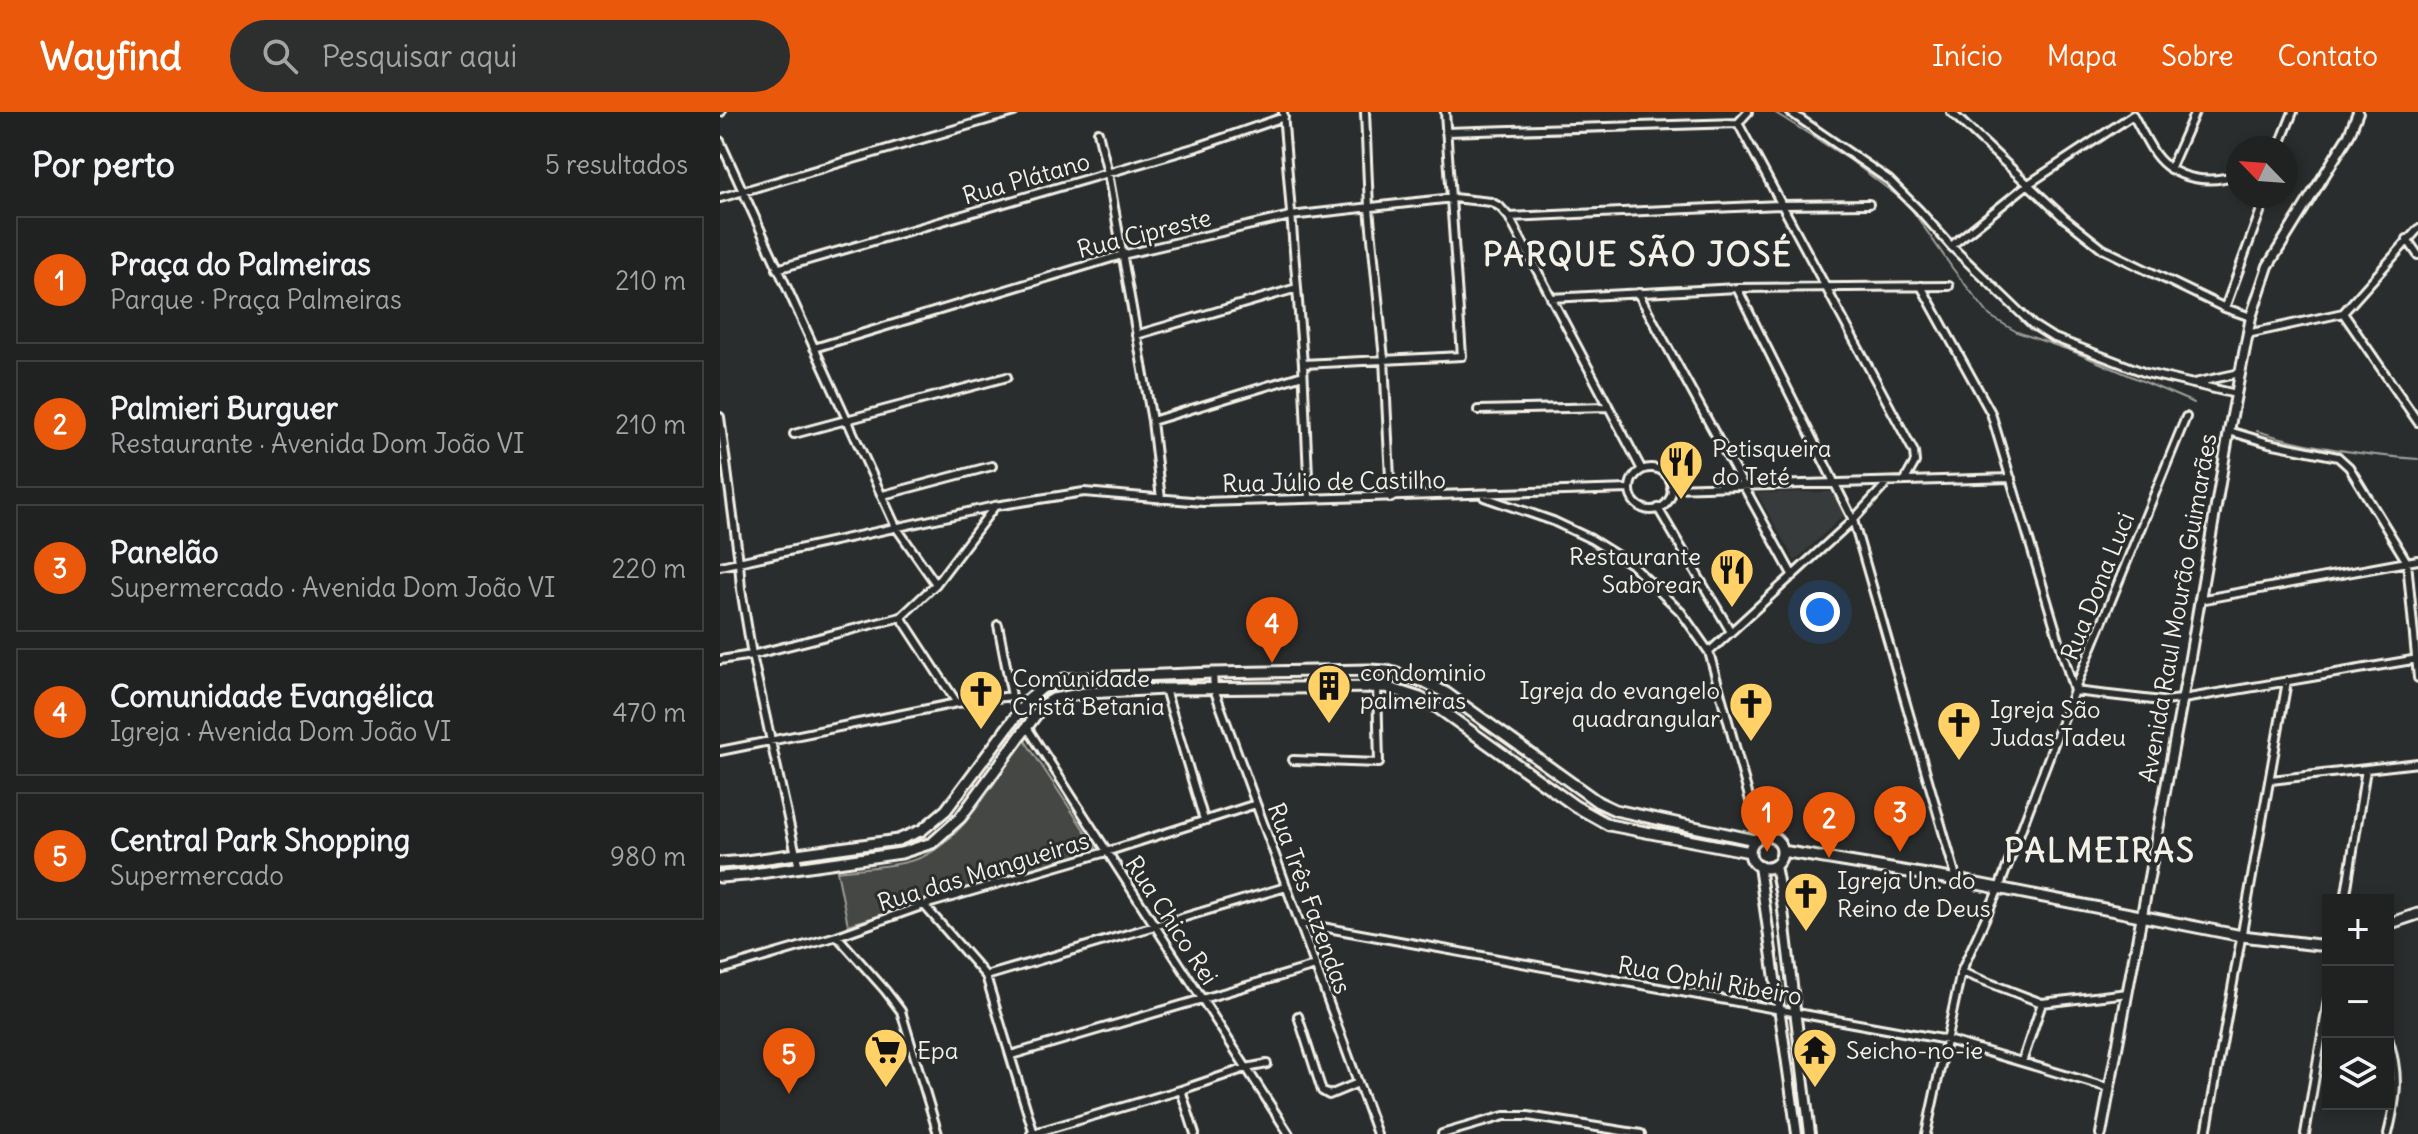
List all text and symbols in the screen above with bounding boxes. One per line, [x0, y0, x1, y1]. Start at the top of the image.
search box [230, 20, 790, 92]
text: Wayfind [40, 33, 182, 80]
icon: search [258, 34, 302, 78]
text: Pesquisar aqui [322, 37, 517, 75]
text: Início [1932, 38, 2003, 74]
text: Mapa [2047, 38, 2117, 74]
text: Sobre [2161, 38, 2234, 74]
text: Contato [2278, 38, 2378, 74]
north arrow [2226, 136, 2298, 208]
text: Por perto [32, 143, 175, 186]
street label: Rua Plátano [959, 146, 1093, 210]
text: 5 resultados [545, 148, 688, 181]
street label: Rua Cipreste [1074, 202, 1214, 264]
district label: PARQUE SÃO JOSÉ [1483, 233, 1793, 275]
text: Praça do Palmeiras [110, 245, 371, 283]
text: 1 [55, 264, 65, 297]
text: 210 m [615, 264, 686, 297]
text: Parque · Praça Palmeiras [110, 283, 402, 316]
text: Palmieri Burguer [110, 389, 338, 427]
text: 2 [53, 408, 67, 441]
text: 210 m [615, 408, 686, 441]
text: Restaurante · Avenida Dom João VI [110, 427, 524, 460]
street label: Avenida Raul Mourão Guimarães [2131, 431, 2223, 785]
place label: Petisqueira do Teté [1712, 433, 1832, 491]
restaurant icon: Petisqueira do Teté [1657, 438, 1705, 501]
street label: Rua Júlio de Castilho [1222, 464, 1446, 498]
street label: Rua Dona Luci [2054, 508, 2140, 664]
text: Panelão [110, 533, 219, 571]
place label: Restaurante Saborear [1569, 541, 1701, 599]
restaurant icon: Restaurante Saborear [1708, 546, 1756, 609]
text: 3 [53, 552, 67, 585]
text: 220 m [611, 552, 686, 585]
text: Supermercado · Avenida Dom João VI [110, 571, 555, 604]
your location [1800, 592, 1840, 632]
pin: 4 [1246, 597, 1298, 663]
place label: condominio palmeiras [1360, 657, 1486, 715]
building icon: condominio palmeiras [1305, 662, 1353, 725]
place label: Comunidade Cristã Betania [1012, 663, 1165, 721]
church icon: Comunidade Cristã Betania [957, 668, 1005, 731]
place label: Igreja do evangelo quadrangular [1519, 675, 1720, 733]
text: Comunidade Evangélica [110, 677, 434, 715]
church icon: Igreja do evangelo quadrangular [1727, 680, 1775, 743]
place label: Igreja São Judas Tadeu [1990, 694, 2126, 752]
text: 4 [52, 696, 68, 729]
text: 470 m [612, 696, 686, 729]
church icon: Igreja São Judas Tadeu [1935, 699, 1983, 762]
text: Igreja · Avenida Dom João VI [110, 715, 451, 748]
pin: 1 [1741, 786, 1793, 852]
pin: 3 [1874, 786, 1926, 852]
pin: 2 [1803, 792, 1855, 858]
street label: Rua Três Fazendas [1262, 799, 1358, 997]
text: Central Park Shopping [110, 821, 410, 859]
street label: Rua das Mangueiras [874, 825, 1092, 917]
district label: PALMEIRAS [2004, 830, 2196, 871]
text: 5 [53, 840, 67, 873]
text: 980 m [610, 840, 686, 873]
street label: Rua Chico Rei [1119, 850, 1225, 990]
text: Supermercado [110, 859, 284, 892]
place label: Igreja Un. do Reino de Deus [1837, 865, 1991, 923]
church icon: Igreja Un. do Reino de Deus [1782, 870, 1830, 933]
map controls [2322, 894, 2394, 1110]
button: + [2322, 894, 2394, 966]
street label: Rua Ophil Ribeiro [1616, 949, 1804, 1011]
button: − [2322, 966, 2394, 1038]
supermarket icon: Epa [862, 1026, 910, 1089]
temple icon: Seicho-no-ie [1791, 1026, 1839, 1089]
pin: 5 [763, 1028, 815, 1094]
place label: Epa [917, 1035, 958, 1065]
place label: Seicho-no-ie [1846, 1035, 1983, 1065]
button: layers [2322, 1038, 2394, 1110]

